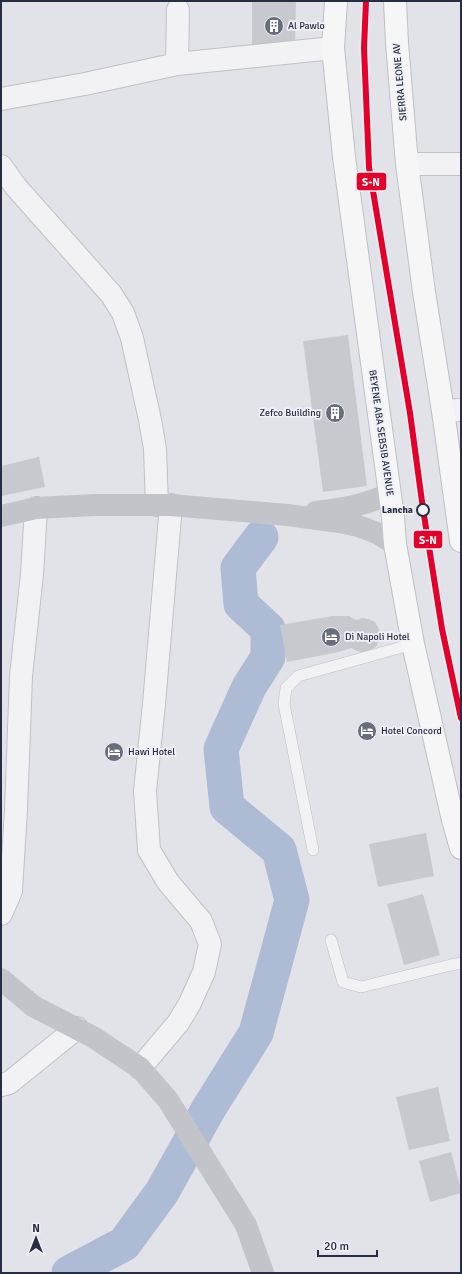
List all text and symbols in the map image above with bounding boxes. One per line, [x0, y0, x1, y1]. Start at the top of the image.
building icon: Al Pawlo [263, 15, 285, 37]
place label: Al Pawlo [288, 20, 325, 32]
street label: SIERRA LEONE AV [391, 42, 409, 121]
line badge: S-N [356, 172, 387, 191]
text: S-N [362, 176, 380, 189]
street label: BEYENE ABA SEBSIB AVENUE [366, 369, 396, 497]
building icon: Zefco Building [324, 402, 346, 424]
place label: Zefco Building [260, 407, 321, 419]
marker: Lancha [416, 503, 430, 517]
place label: Lancha [382, 504, 413, 516]
line badge: S-N [413, 530, 443, 549]
text: S-N [419, 534, 437, 547]
hotel icon: Di Napoli Hotel [320, 626, 342, 648]
place label: Di Napoli Hotel [345, 631, 410, 643]
hotel icon: Hotel Concord [356, 720, 378, 742]
place label: Hotel Concord [381, 725, 442, 737]
hotel icon: Hawi Hotel [103, 741, 125, 763]
place label: Hawi Hotel [128, 746, 175, 758]
north arrow [16, 1218, 56, 1258]
text: N [32, 1222, 40, 1235]
scale bar [318, 1232, 377, 1258]
text: 20 m [324, 1239, 349, 1254]

